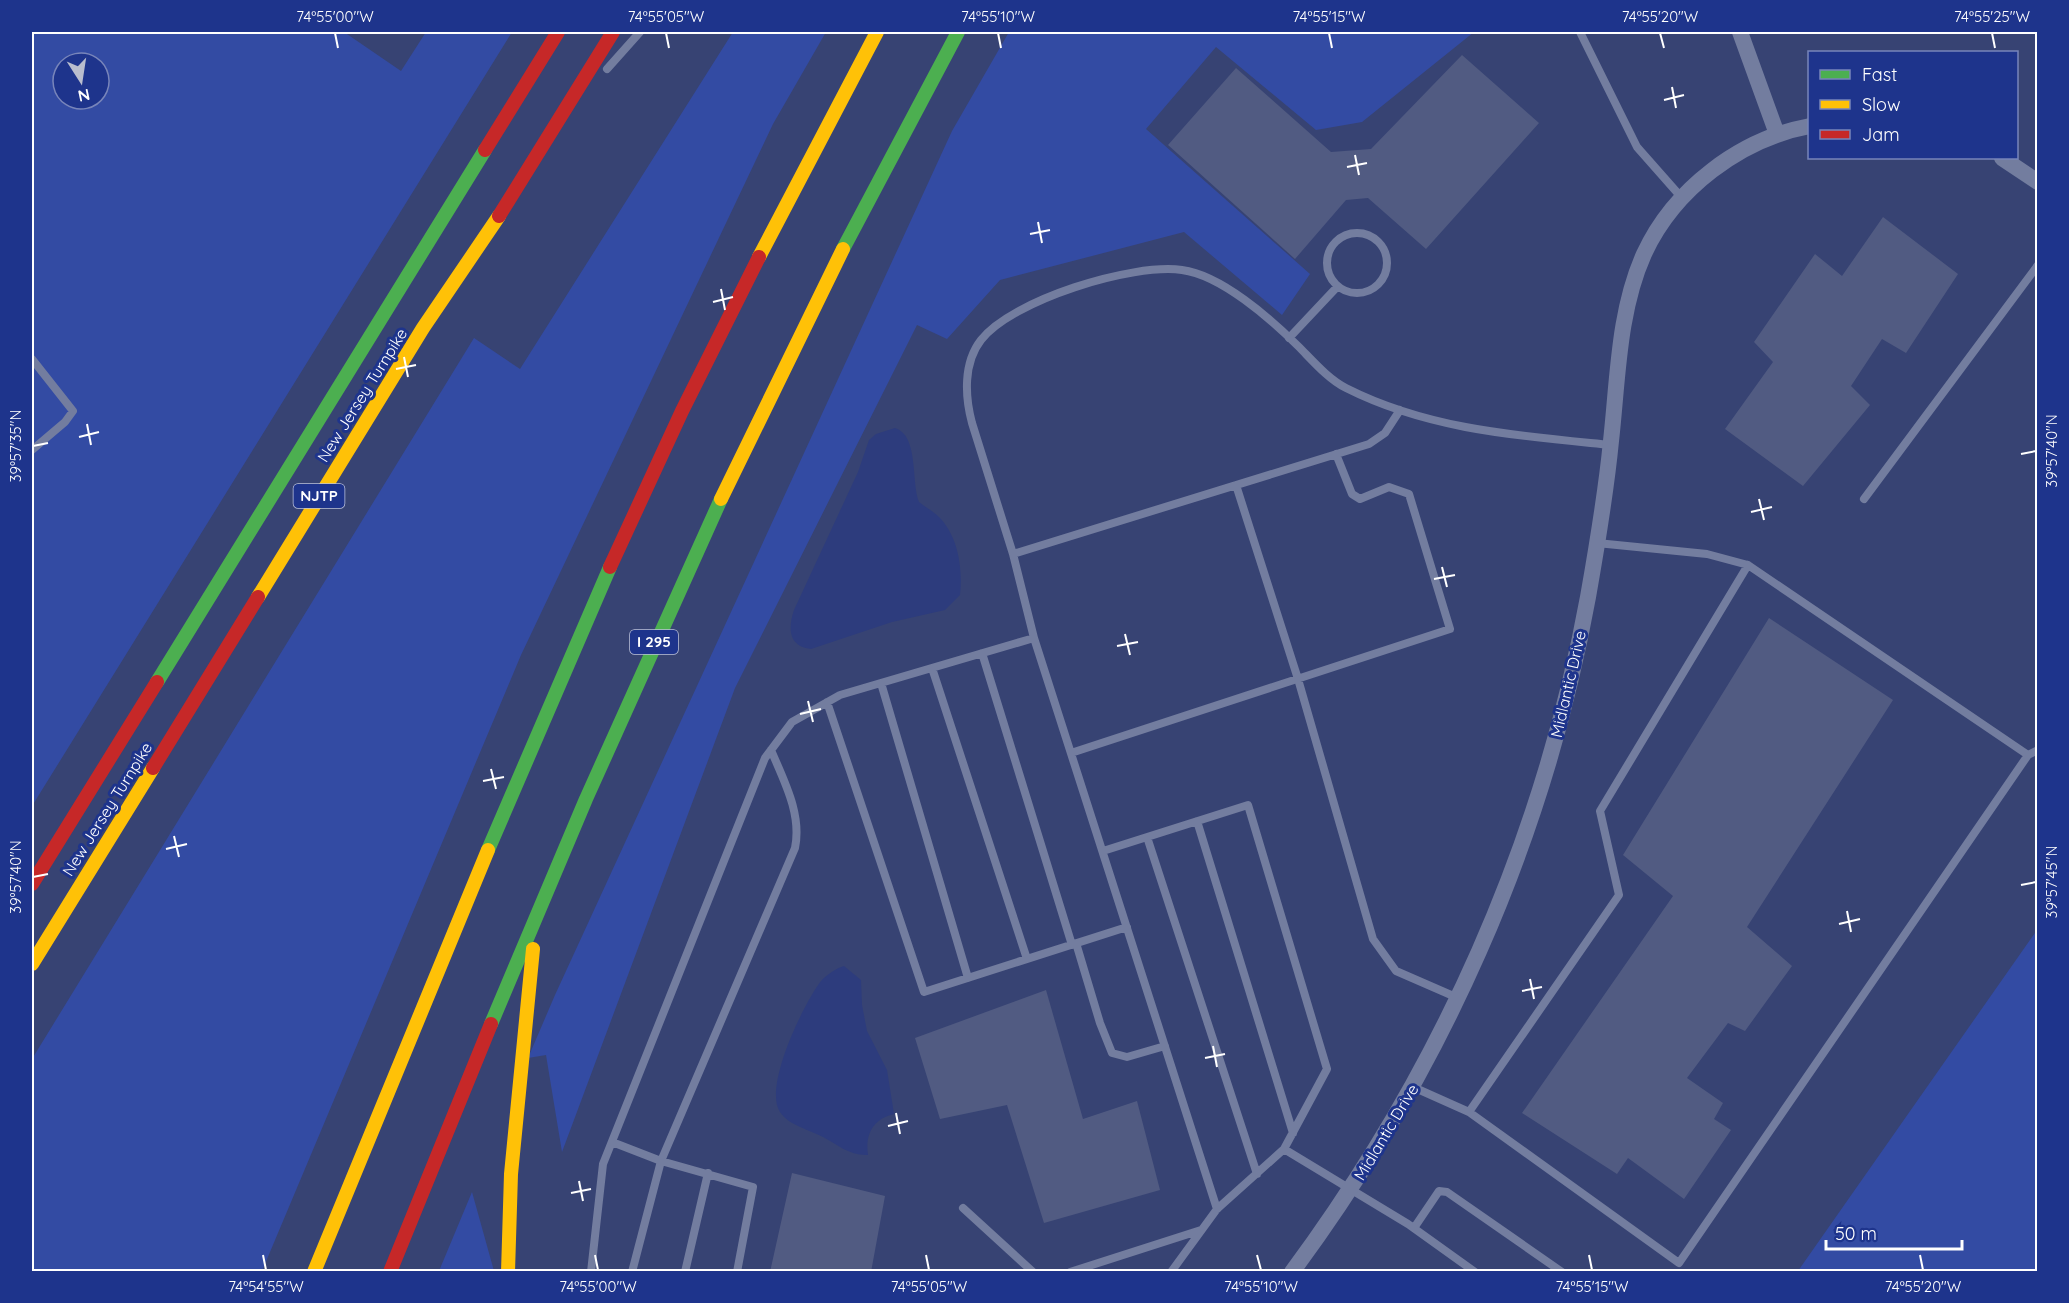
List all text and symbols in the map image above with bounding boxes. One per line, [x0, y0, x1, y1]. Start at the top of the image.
text: 74°55'00"W [296, 7, 374, 26]
text: 74°55'05"W [628, 7, 705, 26]
text: 74°55'10"W [961, 7, 1035, 26]
text: 74°55'15"W [1292, 7, 1366, 26]
text: 74°55'20"W [1622, 7, 1699, 26]
text: 74°55'25"W [1954, 7, 2030, 26]
north arrow [51, 51, 111, 111]
legend [1808, 51, 2018, 159]
text: Fast [1862, 63, 1897, 86]
text: N [76, 85, 92, 107]
text: Slow [1862, 93, 1900, 116]
text: Jam [1862, 123, 1900, 146]
street label: New Jersey Turnpike [313, 324, 411, 466]
text: 39°57'35"N [6, 410, 25, 482]
text: 39°57'40"N [2042, 414, 2061, 488]
road number: NJTP [294, 484, 344, 508]
street label: Midlantic Drive [1546, 629, 1590, 739]
road number: I 295 [630, 630, 678, 654]
street label: New Jersey Turnpike [58, 738, 156, 880]
text: 39°57'40"N [6, 840, 25, 914]
text: 39°57'45"N [2042, 846, 2061, 918]
street label: Midlantic Drive [1349, 1080, 1423, 1184]
scale bar [1826, 1213, 1962, 1251]
text: 50 m [1835, 1222, 1877, 1245]
text: 74°54'55"W [228, 1277, 304, 1296]
text: 74°55'00"W [559, 1277, 637, 1296]
text: 74°55'05"W [891, 1277, 968, 1296]
text: 74°55'10"W [1224, 1277, 1298, 1296]
text: 74°55'15"W [1555, 1277, 1629, 1296]
text: 74°55'20"W [1885, 1277, 1962, 1296]

